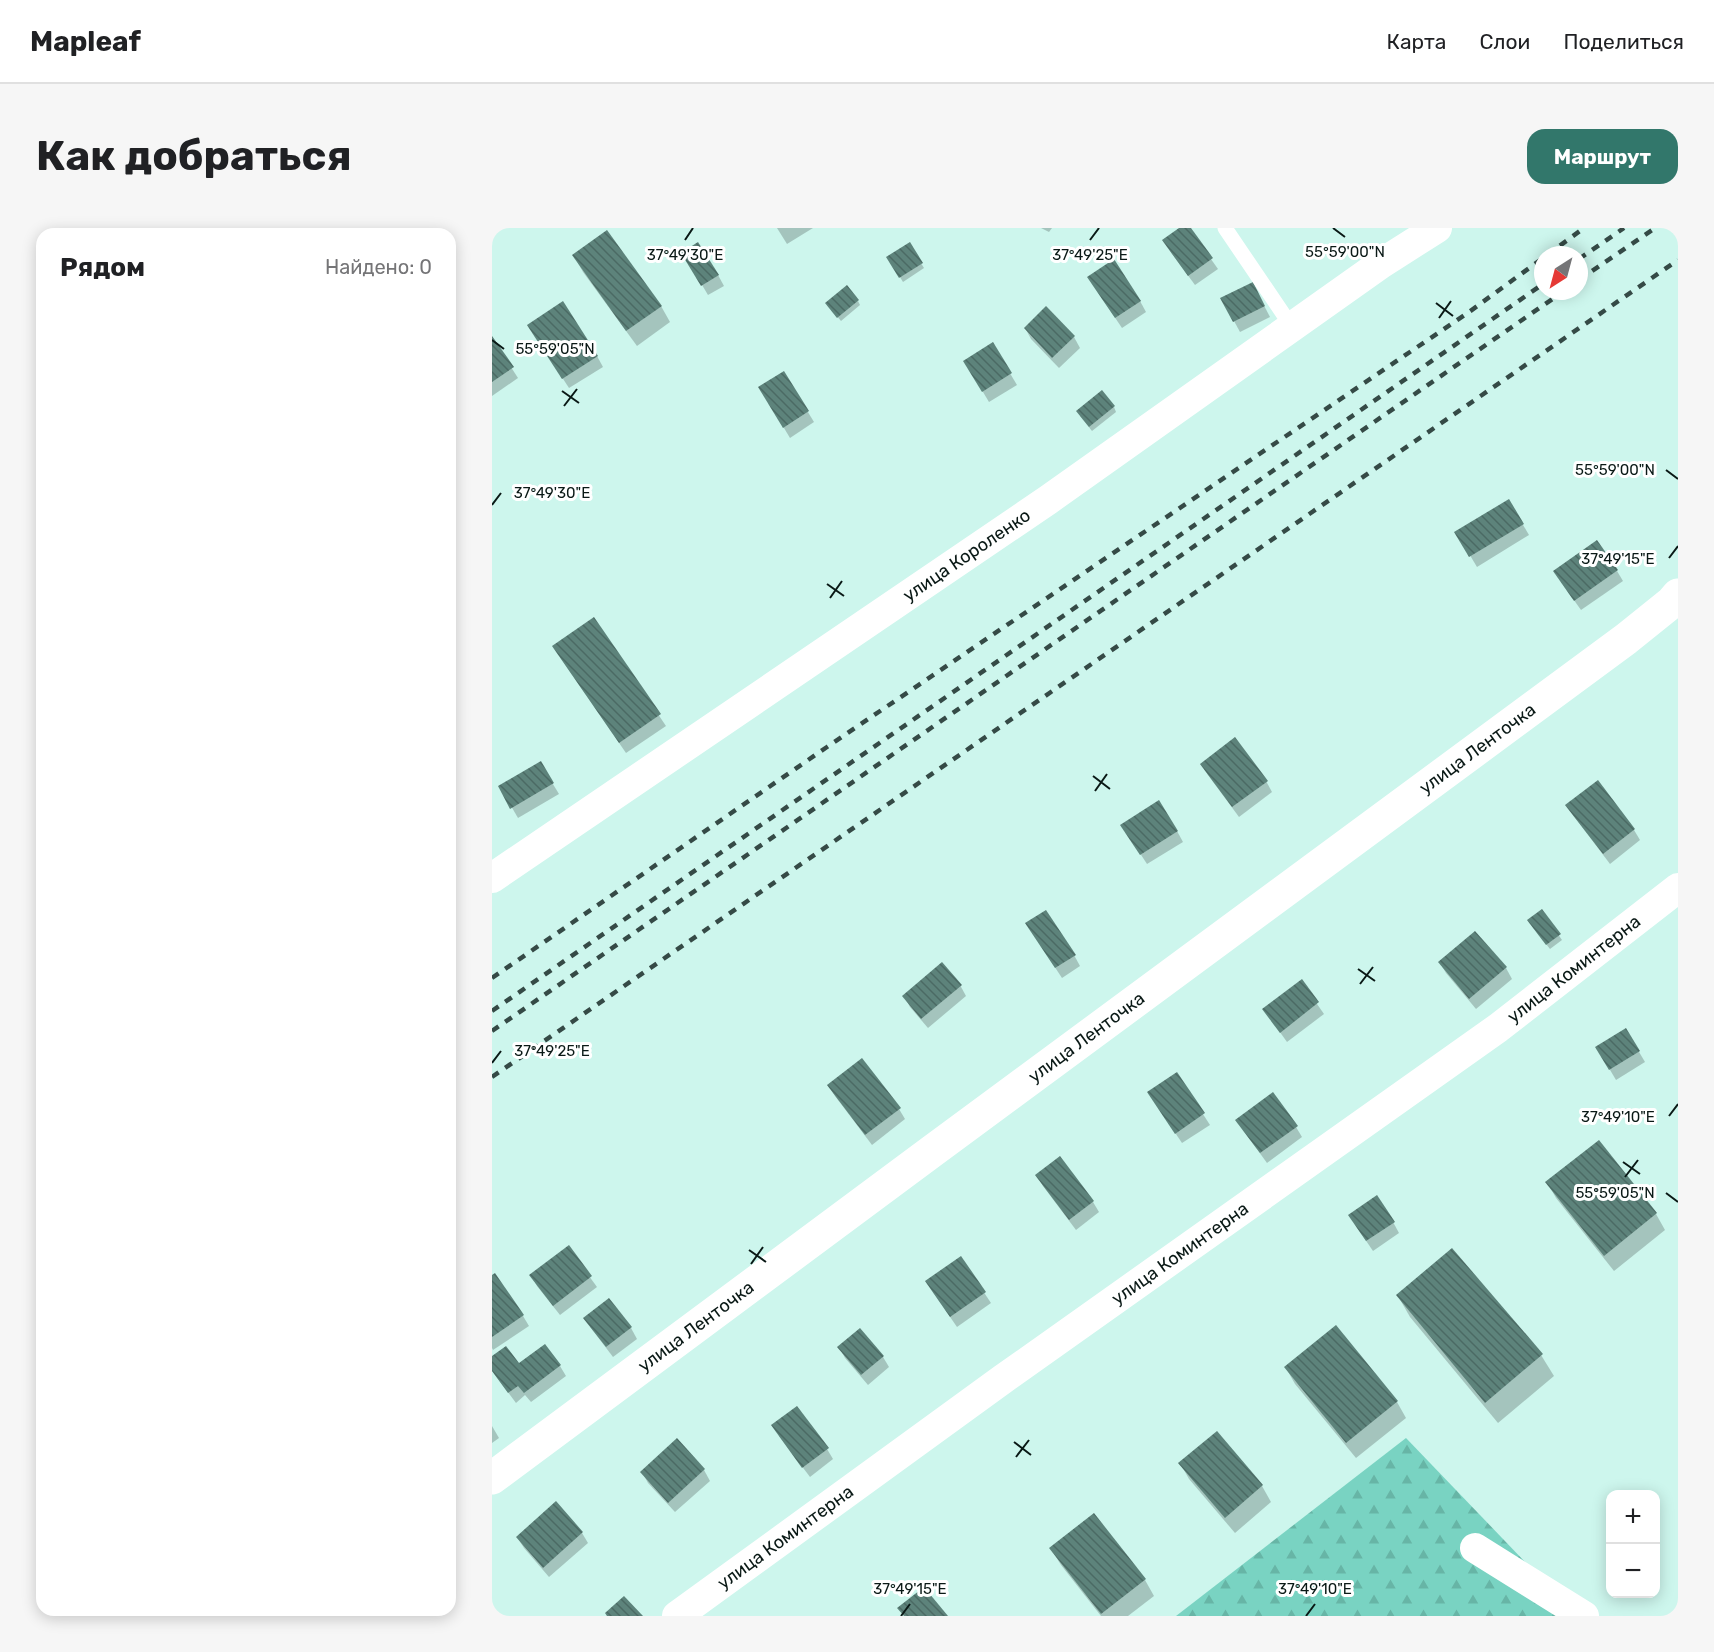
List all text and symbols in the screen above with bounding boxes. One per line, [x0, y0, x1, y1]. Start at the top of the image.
text: Mapleaf [30, 25, 141, 58]
text: Карта [1386, 29, 1446, 54]
text: Слои [1479, 29, 1530, 54]
text: Поделиться [1563, 29, 1684, 54]
button: Маршрут [1527, 129, 1678, 184]
text: Как добраться [36, 131, 352, 181]
text: 55°59'00"N [1305, 243, 1385, 261]
text: 37°49'30"E [647, 246, 723, 264]
text: 37°49'25"E [1052, 246, 1128, 264]
north arrow [1534, 246, 1588, 300]
text: Рядом [60, 252, 145, 283]
text: Найдено: 0 [325, 255, 432, 279]
text: 55°59'05"N [515, 340, 595, 358]
text: 55°59'00"N [1575, 461, 1655, 479]
text: 37°49'30"E [514, 484, 590, 502]
street label: улица Короленко [899, 504, 1035, 606]
text: 37°49'15"E [1581, 550, 1655, 568]
street label: улица Ленточка [1415, 699, 1540, 799]
street label: улица Коминтерна [1503, 910, 1645, 1028]
street label: улица Ленточка [1024, 987, 1149, 1087]
text: 37°49'25"E [514, 1042, 590, 1060]
text: 37°49'10"E [1581, 1108, 1655, 1126]
text: 55°59'05"N [1575, 1184, 1655, 1202]
street label: улица Коминтерна [1107, 1197, 1253, 1310]
street label: улица Ленточка [634, 1276, 758, 1377]
street label: улица Коминтерна [713, 1480, 858, 1594]
map controls [1606, 1490, 1660, 1598]
button: + [1606, 1490, 1660, 1544]
button: − [1606, 1544, 1660, 1598]
text: 37°49'15"E [873, 1580, 947, 1598]
text: 37°49'10"E [1278, 1580, 1352, 1598]

